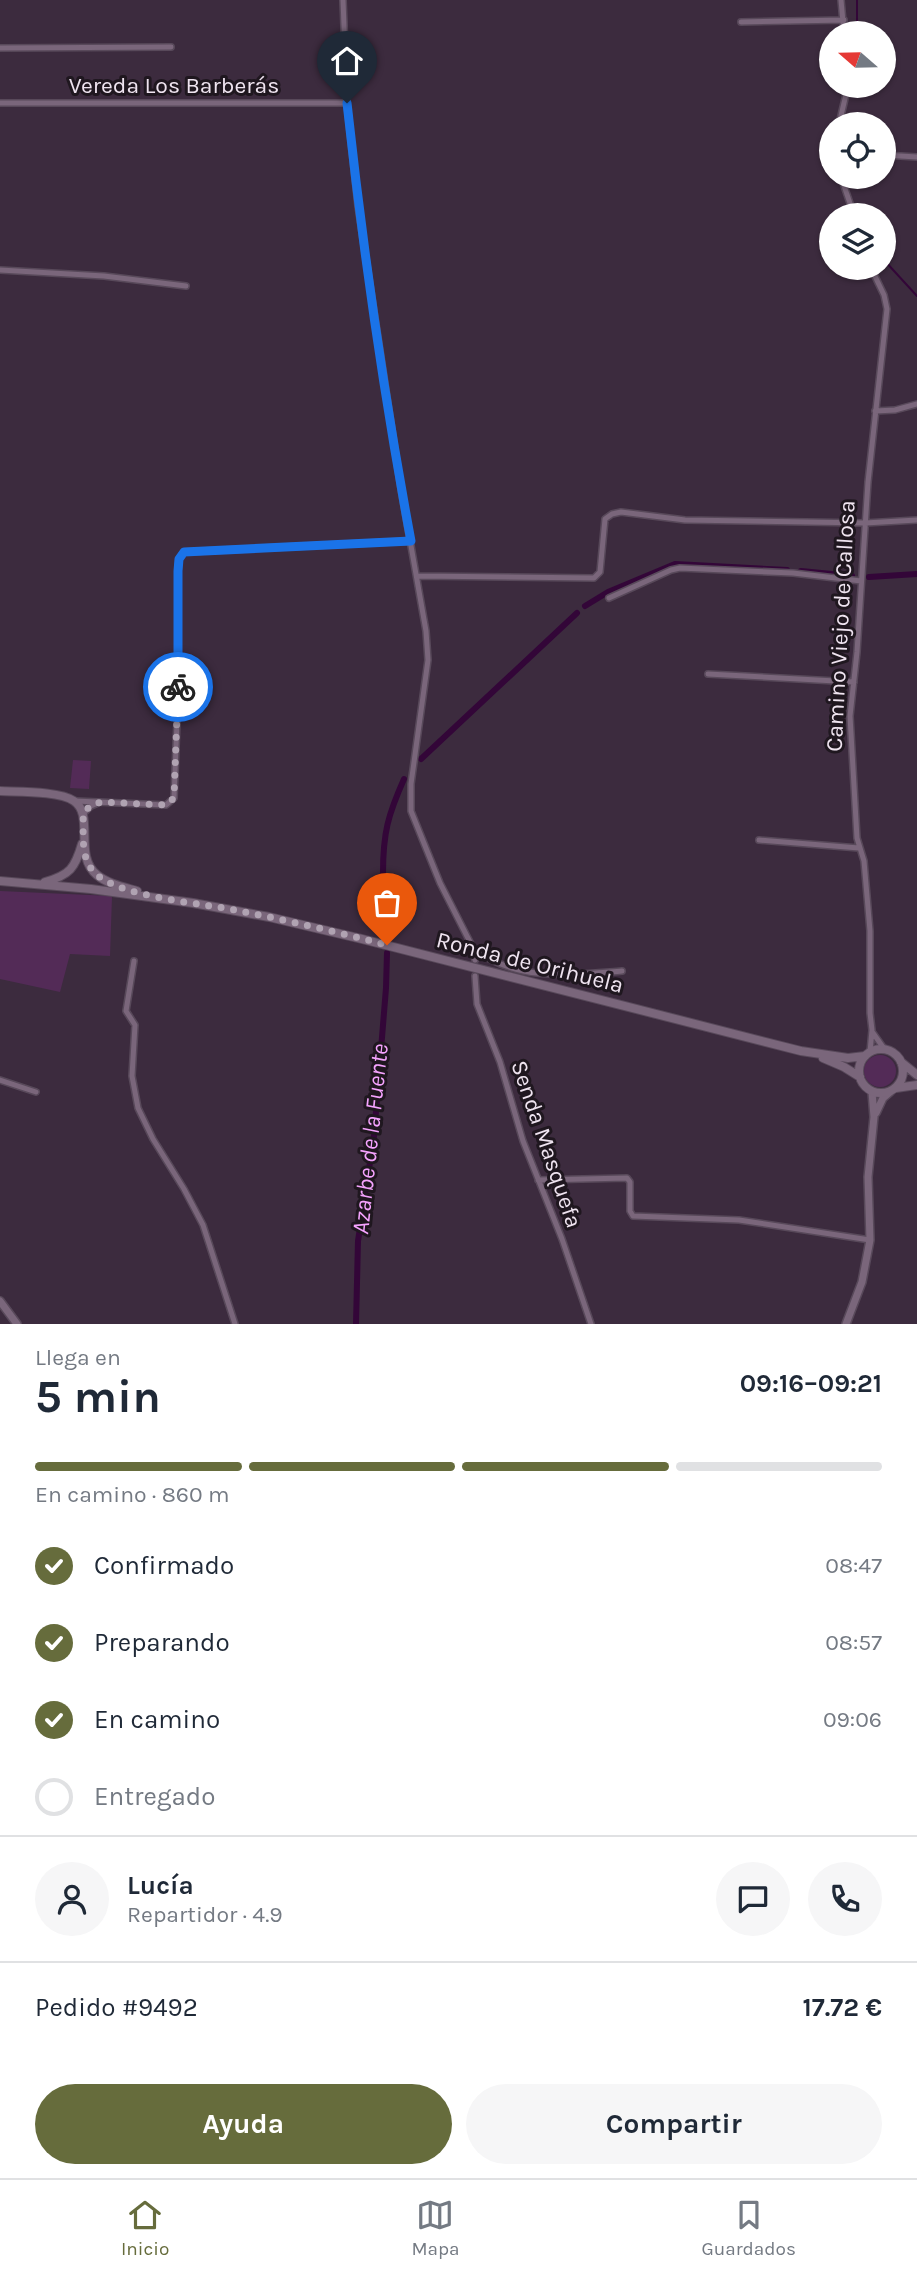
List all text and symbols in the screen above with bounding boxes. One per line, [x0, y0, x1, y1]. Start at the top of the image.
north arrow [819, 21, 896, 98]
map controls [819, 21, 896, 280]
pin [317, 31, 377, 103]
icon: home [328, 42, 366, 80]
street label: Vereda Los Barberás [69, 72, 279, 99]
button: locate [819, 112, 896, 189]
button: layers [819, 203, 896, 280]
street label: Camino Viejo de Callosa [820, 500, 861, 752]
courier [143, 652, 213, 722]
icon: bike [159, 668, 197, 706]
pin [357, 873, 417, 945]
icon: bag [368, 884, 406, 922]
street label: Ronda de Orihuela [434, 926, 626, 999]
water label: Azarbe de la Fuente [346, 1042, 394, 1236]
street label: Senda Masquefa [505, 1057, 588, 1231]
text: Llega en [35, 1344, 121, 1371]
text: 09:16–09:21 [740, 1368, 882, 1399]
text: 5 min [35, 1370, 161, 1424]
text: En camino · 860 m [35, 1481, 230, 1508]
icon: check [35, 1547, 73, 1585]
text: Confirmado [94, 1550, 234, 1581]
text: 08:47 [825, 1552, 882, 1579]
icon: check [35, 1624, 73, 1662]
text: Preparando [94, 1627, 230, 1658]
text: 08:57 [825, 1629, 882, 1656]
icon: check [35, 1701, 73, 1739]
text: En camino [94, 1704, 220, 1735]
text: 09:06 [823, 1706, 882, 1733]
text: Entregado [94, 1781, 215, 1812]
button: person [35, 1862, 109, 1936]
button: chat [716, 1862, 790, 1936]
button: phone [808, 1862, 882, 1936]
text: Lucía [127, 1870, 194, 1901]
text: Repartidor · 4.9 [127, 1901, 283, 1928]
text: Pedido #9492 [35, 1992, 198, 2023]
text: 17.72 € [802, 1992, 882, 2023]
button: Ayuda [35, 2084, 452, 2164]
button: Compartir [466, 2084, 882, 2164]
tab: Inicio [121, 2196, 169, 2260]
tab: Mapa [411, 2196, 460, 2260]
tab: Guardados [702, 2196, 796, 2260]

